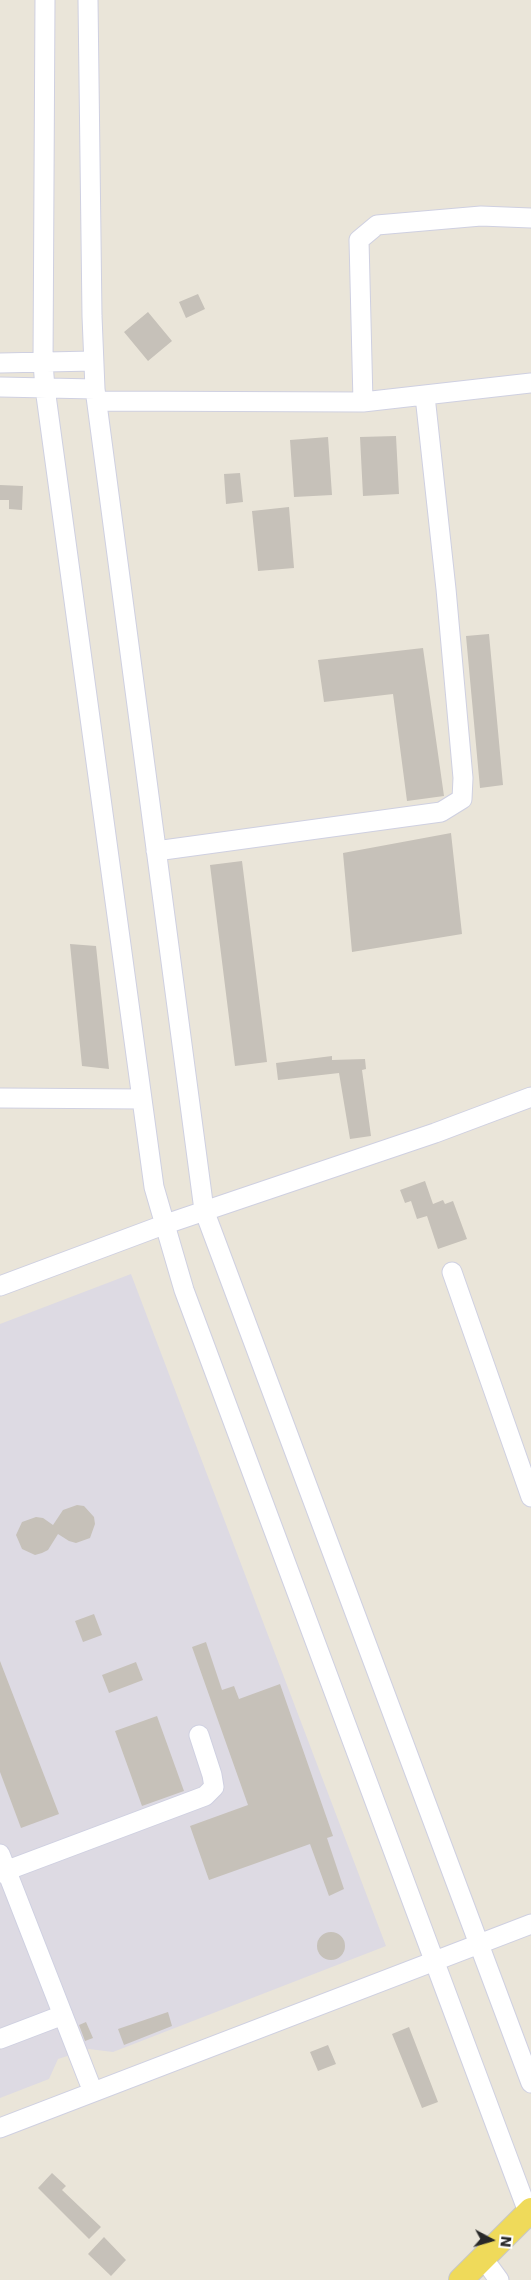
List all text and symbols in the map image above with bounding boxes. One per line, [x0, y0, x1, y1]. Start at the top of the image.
north arrow [466, 2215, 516, 2265]
text: N [497, 2235, 514, 2248]

